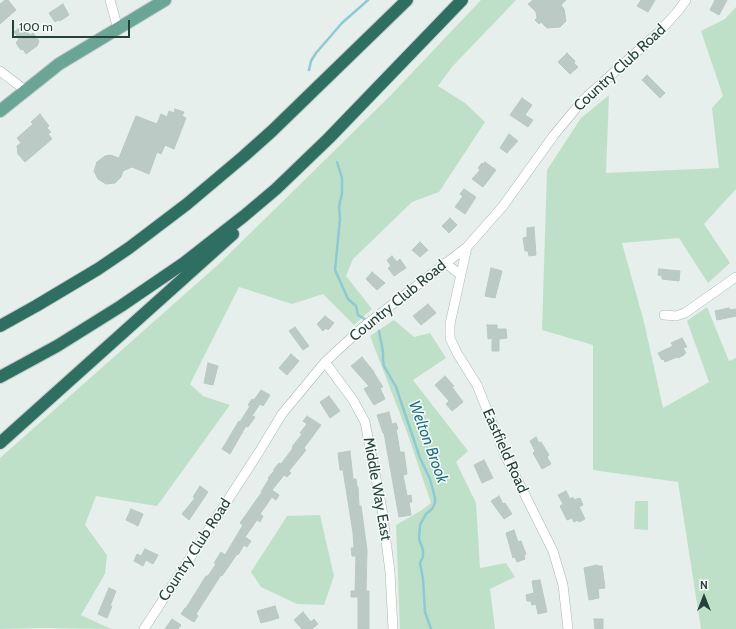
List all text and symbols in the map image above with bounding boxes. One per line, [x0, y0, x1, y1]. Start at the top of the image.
scale bar [14, 12, 132, 38]
text: 100 m [19, 19, 53, 34]
street label: Country Club Road [570, 21, 670, 115]
street label: Country Club Road [346, 257, 450, 345]
water label: Welton Brook [404, 398, 452, 486]
street label: Eastfield Road [478, 406, 532, 496]
street label: Middle Way East [359, 436, 395, 542]
street label: Country Club Road [155, 495, 235, 605]
north arrow [684, 577, 724, 617]
text: N [700, 578, 708, 592]

